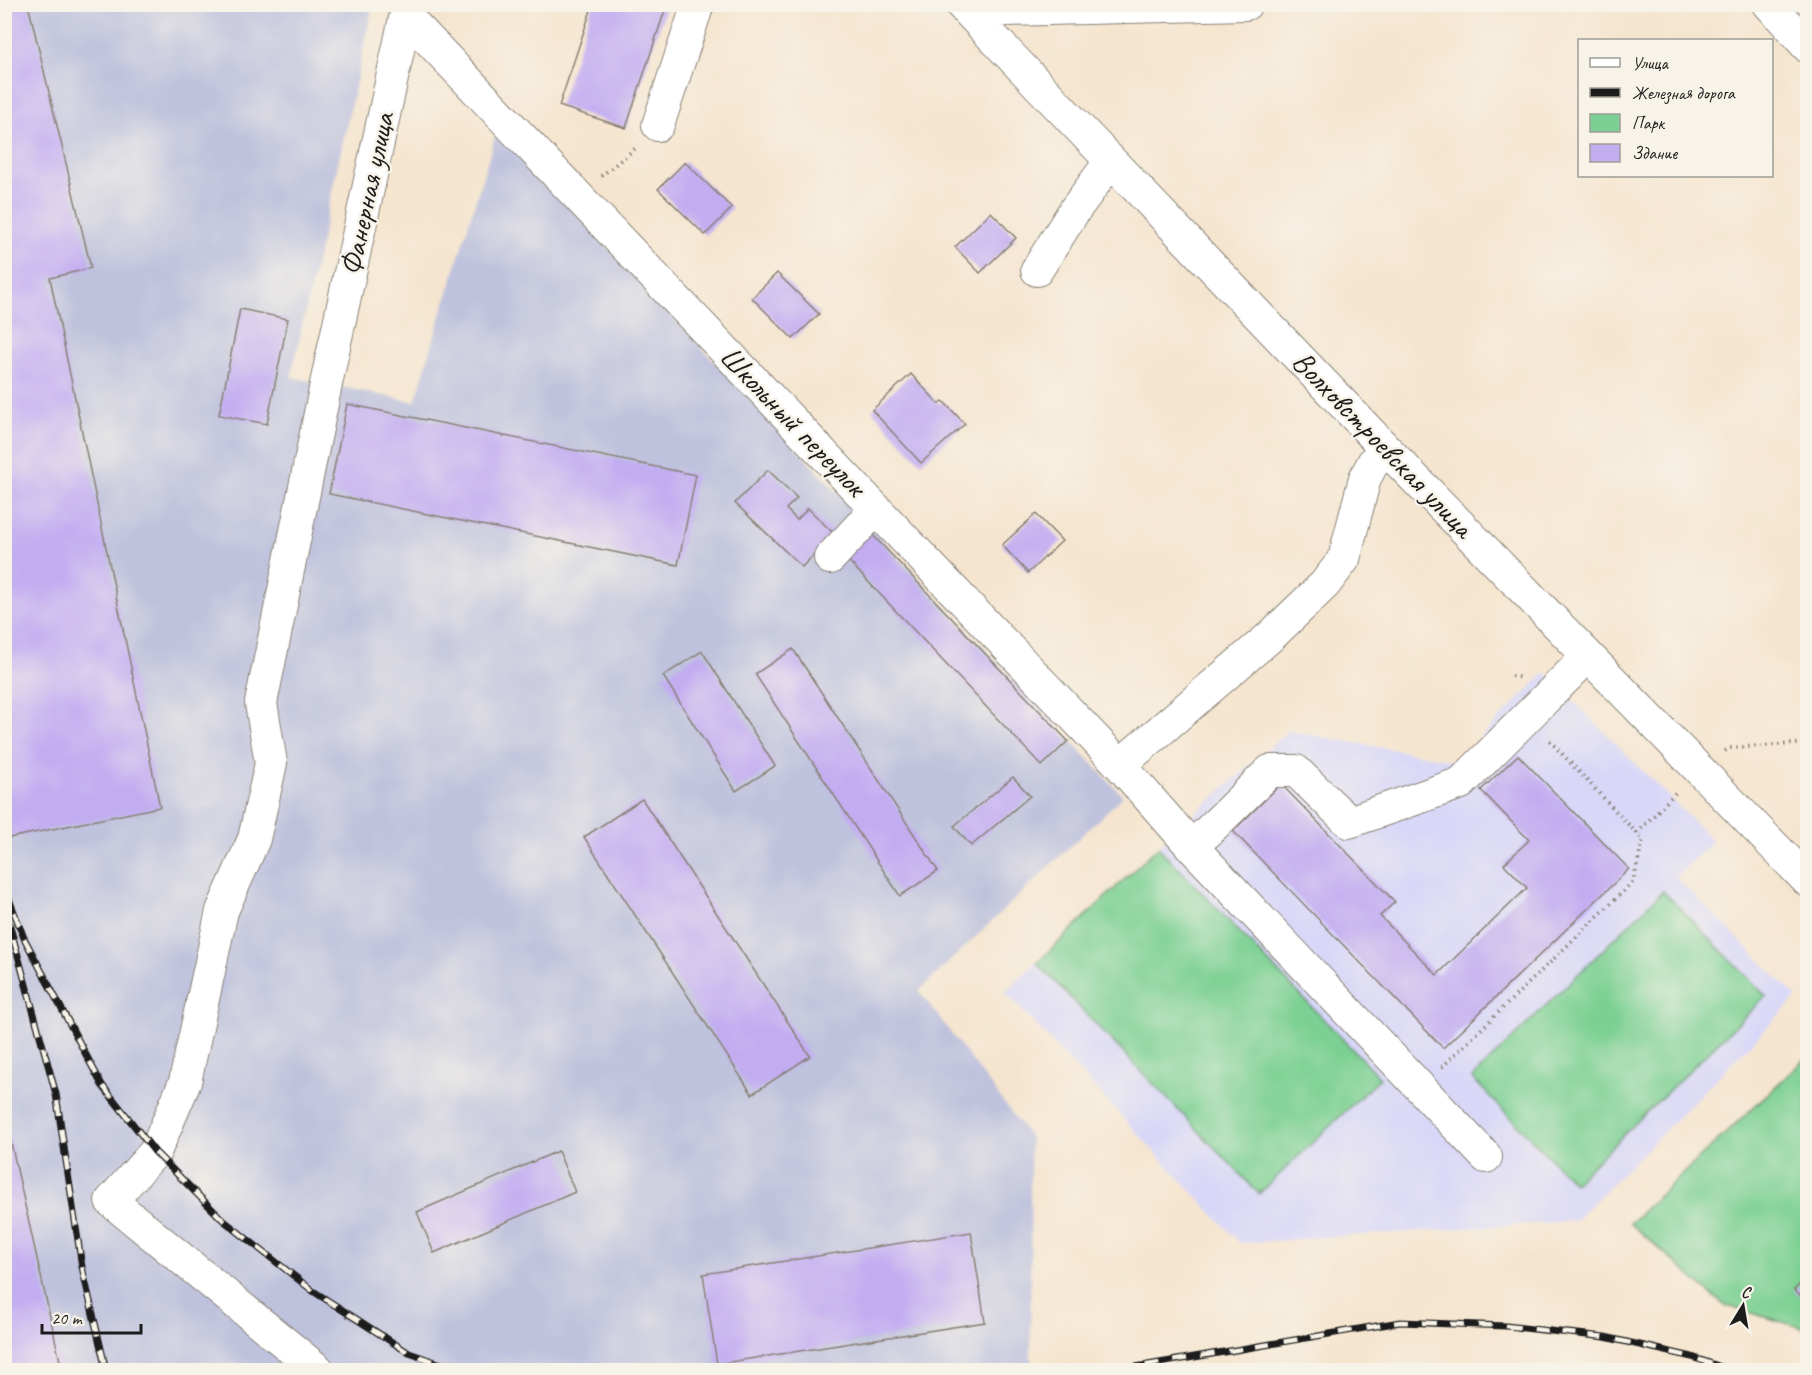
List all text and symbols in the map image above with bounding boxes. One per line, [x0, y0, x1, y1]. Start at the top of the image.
legend [1578, 39, 1773, 177]
text: Улица [1632, 52, 1669, 74]
text: Железная дорога [1632, 82, 1736, 105]
street label: Фанерная улица [331, 107, 403, 279]
text: Парк [1632, 112, 1666, 134]
text: Здание [1632, 142, 1678, 164]
street label: Школьный переулок [712, 338, 876, 506]
street label: Волховстроевская улица [1284, 343, 1484, 547]
north arrow [1713, 1276, 1773, 1336]
text: С [1740, 1282, 1754, 1303]
scale bar [42, 1297, 141, 1335]
text: 20 m [51, 1307, 84, 1329]

